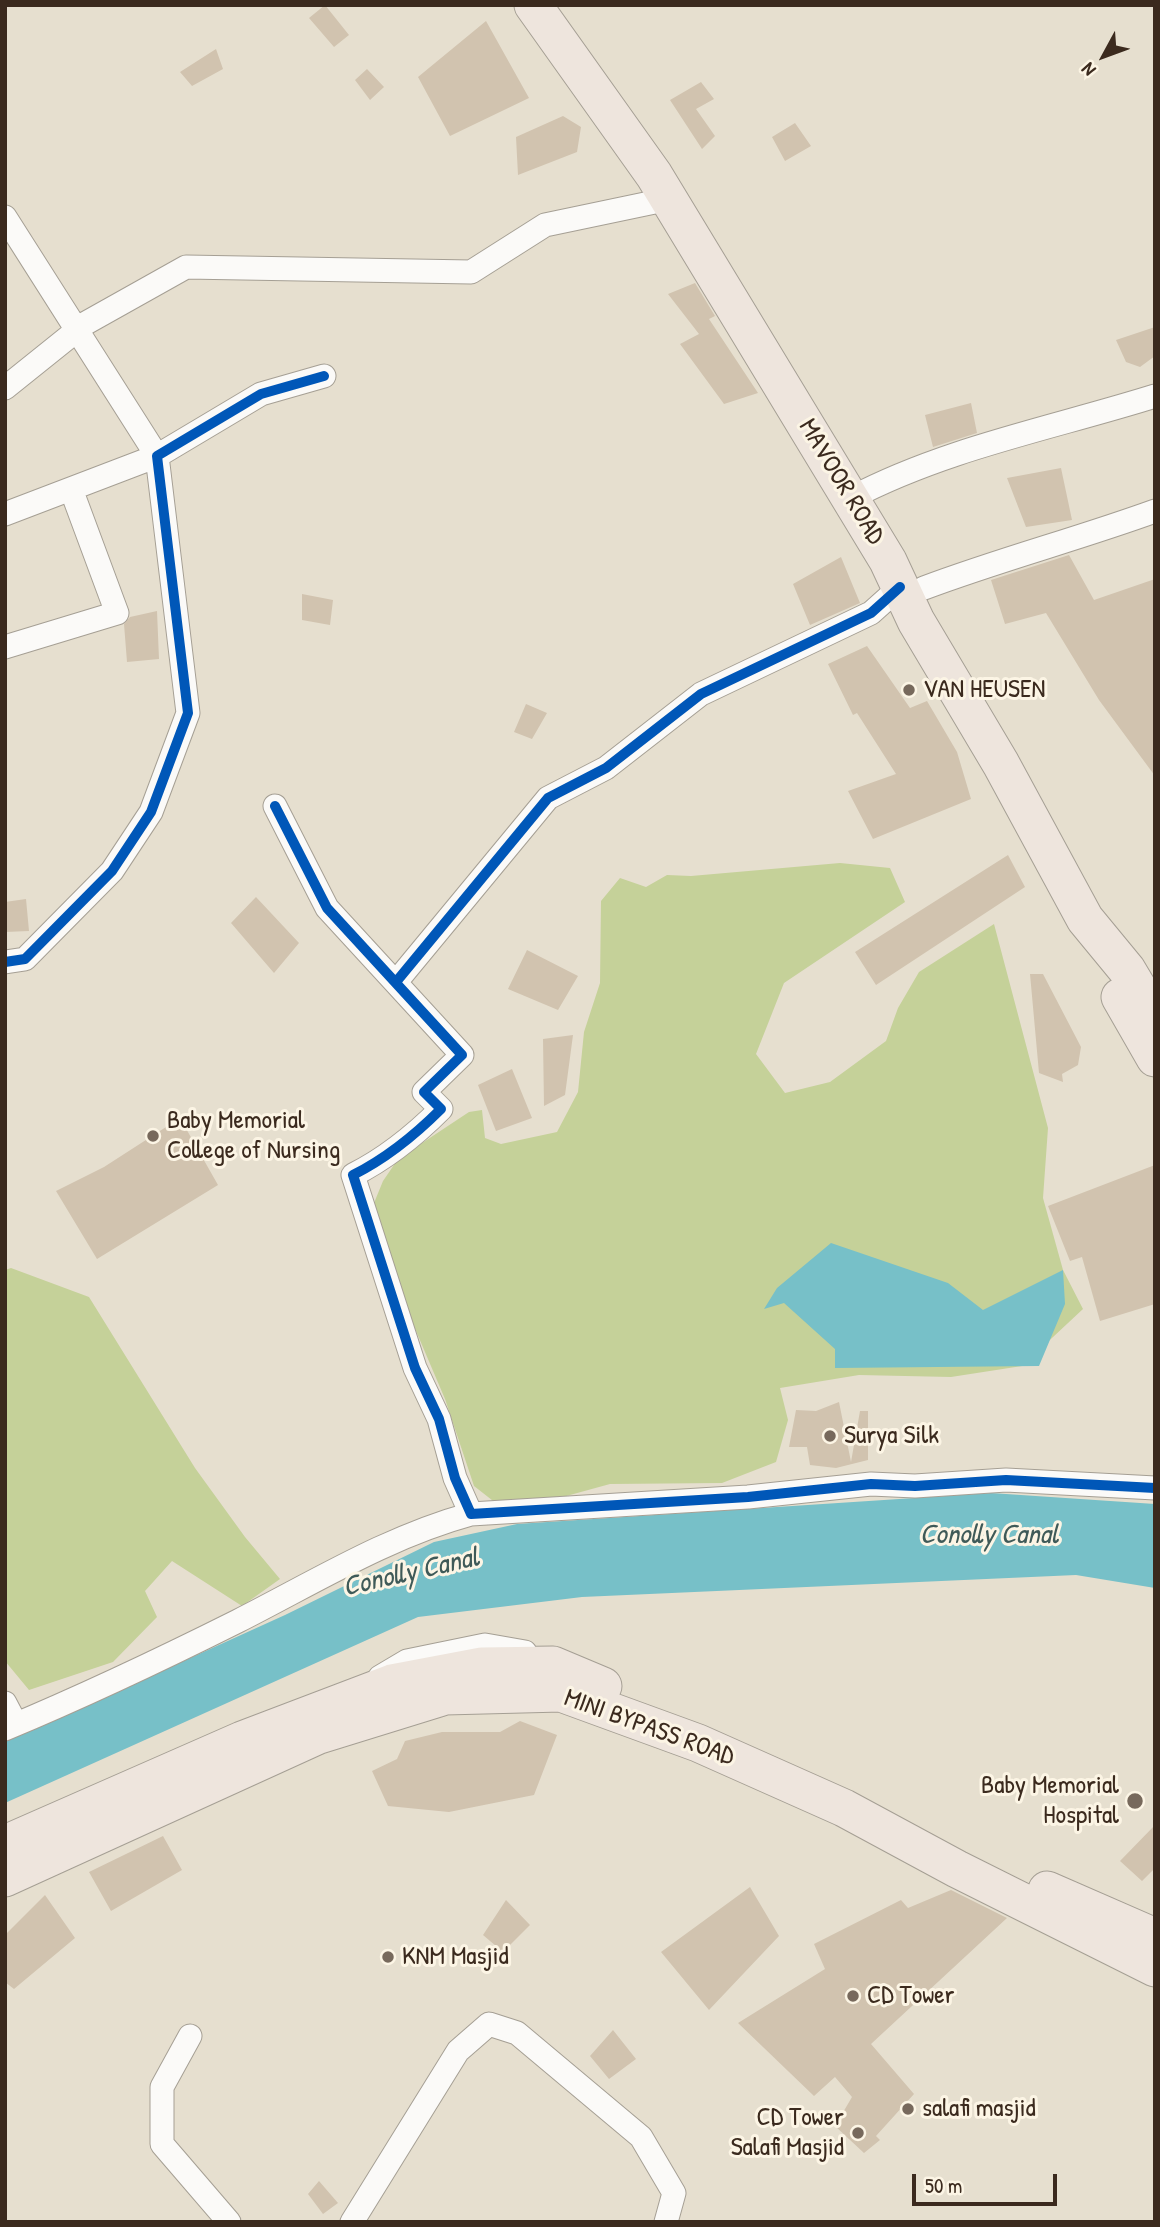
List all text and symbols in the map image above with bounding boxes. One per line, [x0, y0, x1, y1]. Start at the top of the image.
north arrow [1069, 21, 1139, 91]
text: N [1075, 57, 1101, 82]
street label: MAVOOR ROAD [791, 414, 891, 550]
place label: VAN HEUSEN [923, 674, 1045, 706]
marker: VAN HEUSEN [901, 682, 917, 698]
place label: Baby Memorial College of Nursing [167, 1105, 340, 1166]
marker: Baby Memorial College of Nursing [145, 1128, 161, 1144]
place label: Surya Silk [844, 1420, 939, 1452]
marker: Surya Silk [822, 1428, 838, 1444]
water label: Conolly Canal [920, 1519, 1058, 1553]
water label: Conolly Canal [340, 1541, 482, 1605]
street label: MINI BYPASS ROAD [560, 1683, 738, 1773]
place label: Baby Memorial Hospital [981, 1770, 1119, 1831]
marker: Baby Memorial Hospital [1125, 1791, 1145, 1811]
place label: KNM Masjid [402, 1941, 509, 1973]
marker: KNM Masjid [380, 1949, 396, 1965]
place label: CD Tower [867, 1980, 955, 2012]
marker: CD Tower [845, 1988, 861, 2004]
place label: salafi masjid [922, 2093, 1036, 2125]
marker: salafi masjid [900, 2101, 916, 2117]
place label: CD Tower Salafi Masjid [731, 2102, 844, 2164]
marker: CD Tower Salafi Masjid [850, 2125, 866, 2141]
scale bar [915, 2160, 1060, 2204]
text: 50 m [925, 2171, 962, 2200]

